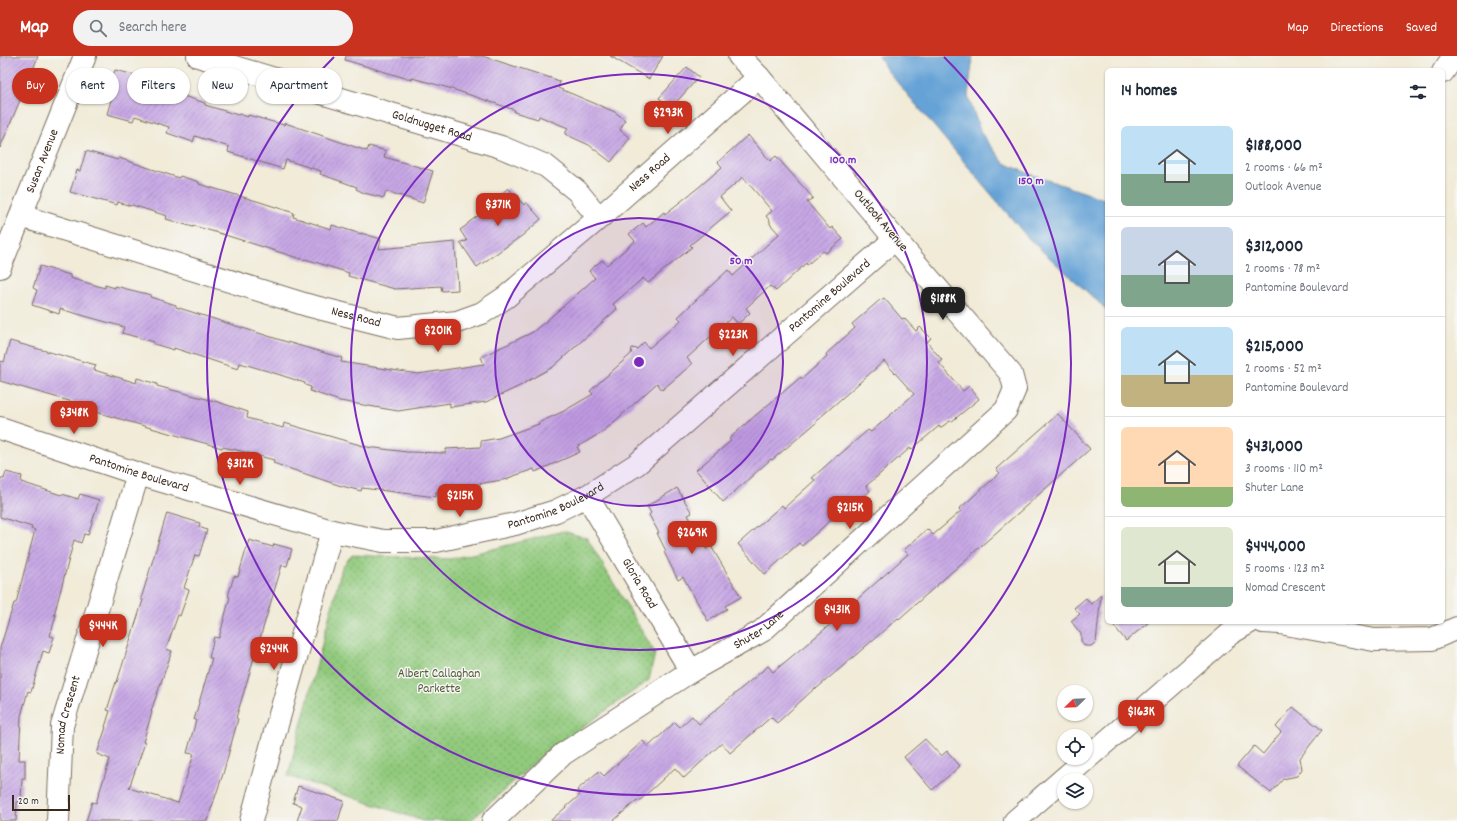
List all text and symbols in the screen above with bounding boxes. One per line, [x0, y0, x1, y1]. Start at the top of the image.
search box [73, 10, 353, 46]
text: Map [20, 15, 49, 42]
icon: search [87, 17, 109, 39]
text: Search here [119, 17, 187, 39]
text: Map [1287, 18, 1309, 38]
text: Directions [1331, 18, 1384, 38]
text: Saved [1406, 18, 1437, 38]
chip: Buy [12, 68, 58, 104]
chip: Rent [66, 68, 119, 104]
chip: Filters [127, 68, 190, 104]
chip: New [198, 68, 248, 104]
chip: Apartment [256, 68, 342, 104]
text: 14 homes [1121, 80, 1177, 104]
icon: filters [1407, 81, 1429, 103]
pin: $293K [640, 101, 696, 135]
text: $293K [653, 104, 683, 123]
street label: Goldnugget Road [389, 105, 474, 147]
street label: Susan Avenue [21, 126, 64, 196]
text: $188,000 [1245, 135, 1302, 159]
icon: home [1153, 142, 1201, 190]
street label: Ness Road [625, 149, 675, 197]
text: 100 m [830, 152, 856, 169]
text: 2 rooms · 66 m² [1245, 159, 1323, 178]
text: 150 m [1018, 173, 1044, 190]
text: Outlook Avenue [1245, 178, 1321, 197]
street label: Outlook Avenue [848, 186, 912, 257]
pin: $371K [470, 193, 526, 227]
text: $371K [485, 196, 511, 215]
text: $312,000 [1245, 236, 1303, 260]
icon: home [1153, 243, 1201, 291]
text: 50 m [729, 253, 753, 270]
street label: Pantomine Boulevard [784, 255, 875, 337]
text: 2 rooms · 78 m² [1245, 260, 1320, 279]
text: Pantomine Boulevard [1245, 279, 1348, 298]
pin: $188K [915, 287, 971, 321]
text: $188K [930, 290, 956, 309]
street label: Ness Road [329, 302, 383, 333]
pin: $201K [410, 319, 466, 353]
text: $201K [424, 322, 452, 341]
pin: $223K [705, 323, 761, 357]
text: $223K [718, 326, 748, 345]
text: $215,000 [1245, 336, 1304, 360]
icon: home [1153, 343, 1201, 391]
centre of rings [632, 355, 646, 369]
text: 2 rooms · 52 m² [1245, 360, 1322, 379]
text: Pantomine Boulevard [1245, 379, 1348, 398]
pin: $348K [46, 401, 102, 435]
text: $348K [60, 404, 88, 423]
text: $431,000 [1245, 436, 1303, 460]
icon: home [1153, 443, 1201, 491]
street label: Pantomine Boulevard [86, 449, 191, 498]
pin: $312K [212, 452, 268, 486]
text: $312K [227, 455, 253, 474]
text: 3 rooms · 110 m² [1245, 460, 1323, 479]
street label: Pantomine Boulevard [506, 478, 608, 535]
text: Shuter Lane [1245, 479, 1304, 498]
pin: $215K [432, 484, 488, 518]
text: $215K [446, 487, 474, 506]
pin: $215K [822, 496, 878, 530]
text: $215K [836, 499, 864, 518]
pin: $269K [664, 521, 720, 555]
text: $269K [677, 524, 707, 543]
text: $444,000 [1245, 536, 1306, 560]
icon: home [1153, 543, 1201, 591]
street label: Gloria Road [617, 555, 662, 613]
text: 5 rooms · 123 m² [1245, 560, 1325, 579]
text: Nomad Crescent [1245, 579, 1326, 598]
pin: $431K [809, 598, 865, 632]
text: $431K [824, 601, 850, 620]
street label: Shuter Lane [730, 605, 789, 655]
pin: $444K [75, 614, 131, 648]
text: $444K [89, 617, 117, 636]
pin: $244K [246, 637, 302, 671]
text: $244K [259, 640, 289, 659]
park label: Albert Callaghan Parkette [398, 665, 480, 699]
street label: Nomad Crescent [51, 673, 86, 755]
north arrow [1057, 685, 1093, 721]
map controls [1057, 685, 1093, 809]
pin: $163K [1113, 700, 1169, 734]
text: $163K [1127, 703, 1155, 722]
button: locate [1057, 729, 1093, 765]
button: layers [1057, 773, 1093, 809]
scale bar [12, 793, 70, 812]
text: 20 m [18, 794, 39, 810]

